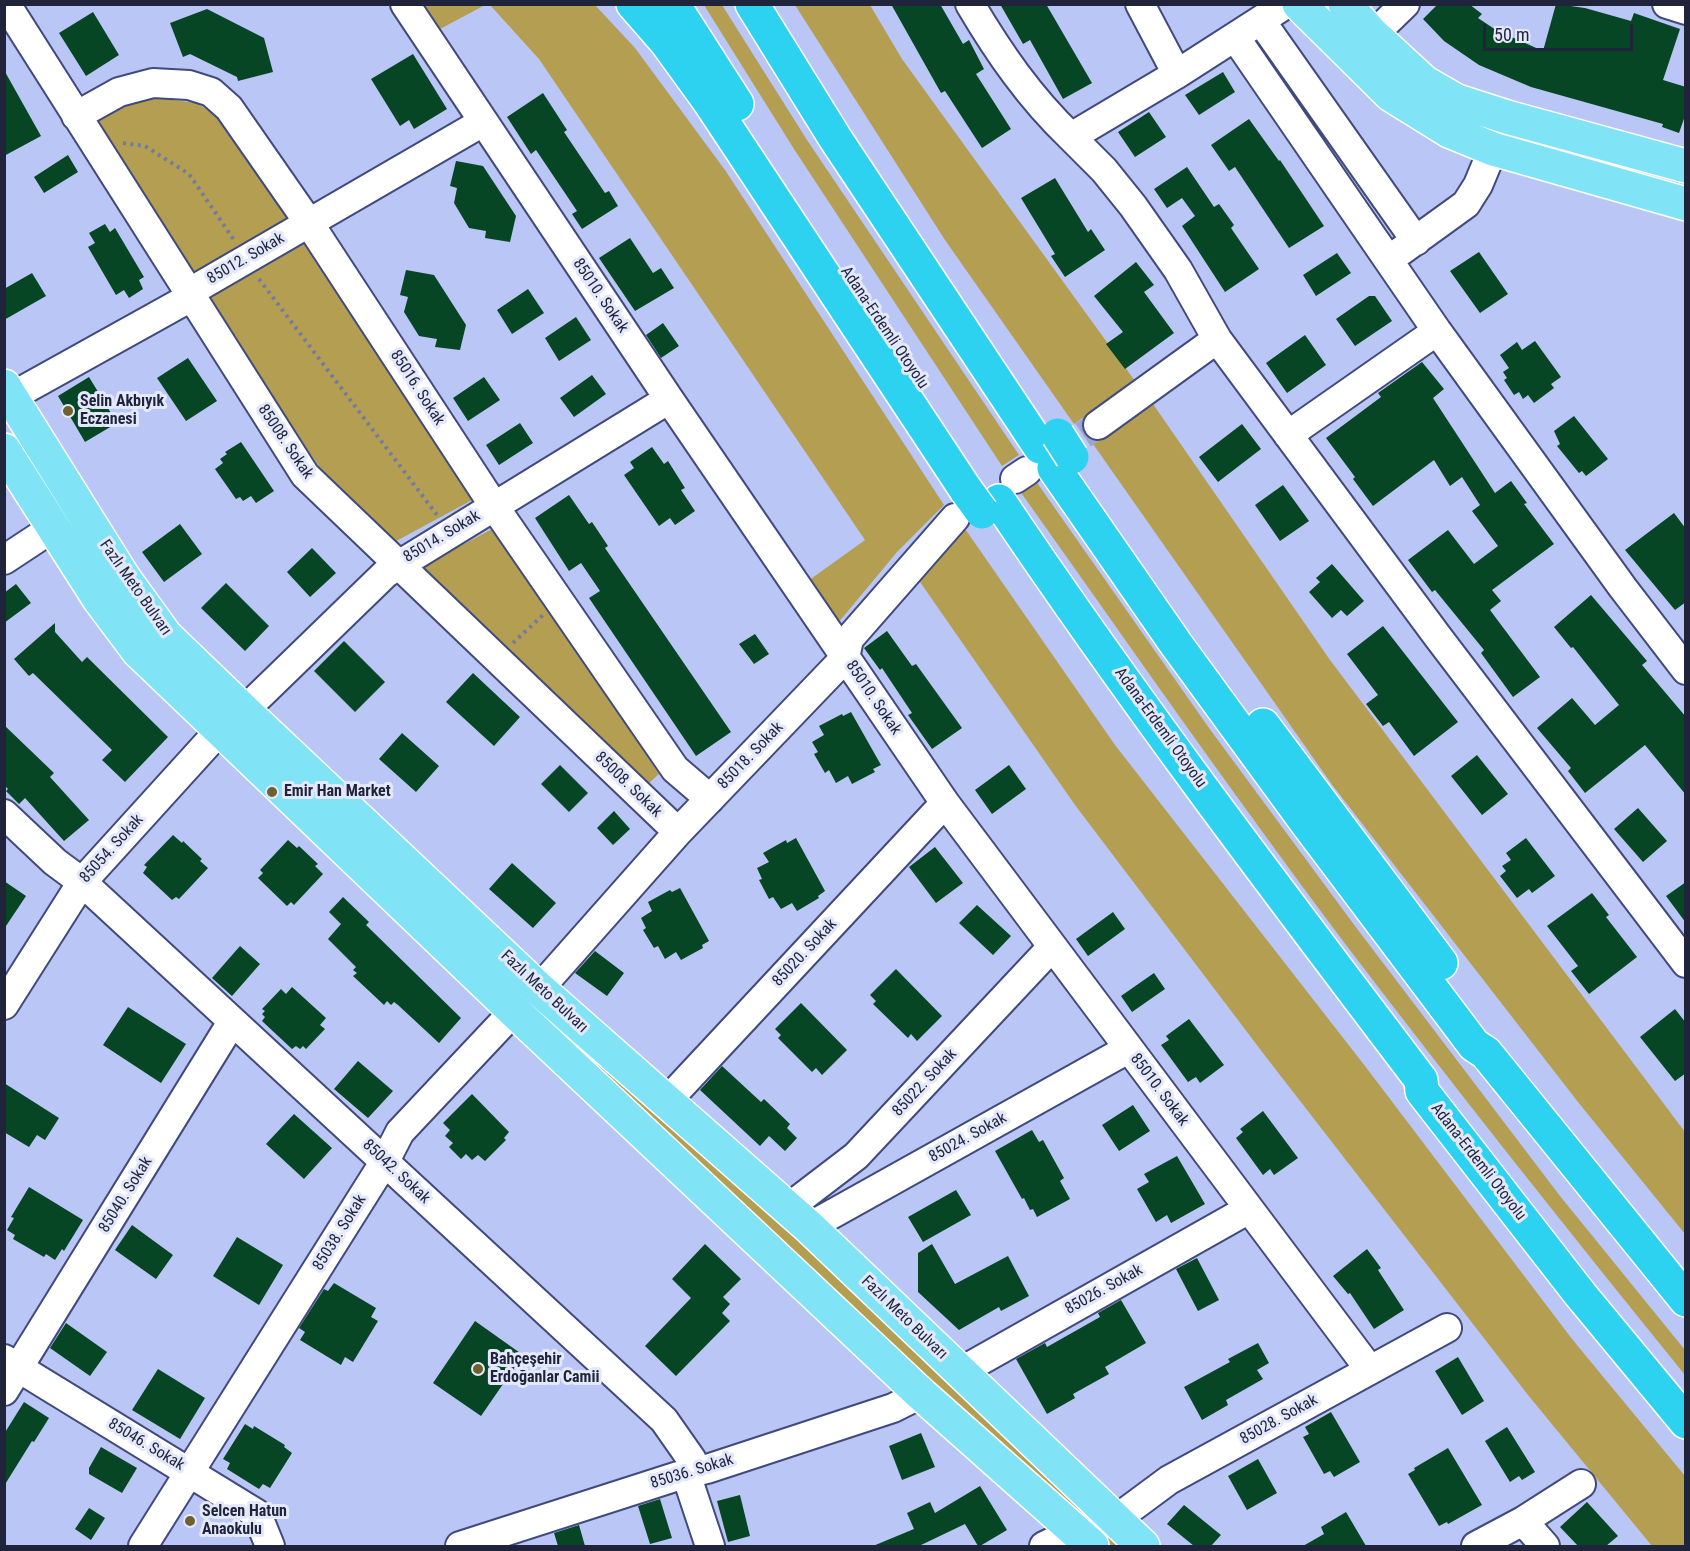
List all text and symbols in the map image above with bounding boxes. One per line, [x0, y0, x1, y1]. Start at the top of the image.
scale bar [1486, 12, 1636, 50]
text: 50 m [1494, 24, 1529, 45]
street label: 85012. Sokak [204, 229, 288, 289]
street label: 85010. Sokak [568, 255, 632, 337]
street label: Adana-Erdemli Otoyolu [836, 263, 932, 393]
street label: 85016. Sokak [386, 347, 448, 429]
place label: Selin Akbıyık Eczanesi [80, 392, 164, 430]
street label: 85008. Sokak [253, 401, 317, 483]
marker: Selin Akbıyık Eczanesi [61, 404, 75, 418]
street label: 85014. Sokak [400, 507, 484, 567]
street label: Fazlı Meto Bulvarı [95, 537, 175, 639]
street label: 85010. Sokak [841, 657, 905, 739]
street label: Adana-Erdemli Otoyolu [1110, 664, 1210, 792]
street label: 85018. Sokak [714, 718, 788, 794]
street label: 85008. Sokak [590, 748, 666, 822]
place label: Emir Han Market [284, 782, 391, 802]
marker: Emir Han Market [265, 785, 279, 799]
street label: 85054. Sokak [76, 811, 148, 887]
street label: 85020. Sokak [769, 915, 841, 991]
street label: Fazlı Meto Bulvarı [496, 947, 592, 1037]
street label: 85022. Sokak [889, 1045, 961, 1121]
street label: 85010. Sokak [1126, 1050, 1192, 1130]
street label: Adana-Erdemli Otoyolu [1426, 1100, 1530, 1224]
street label: 85024. Sokak [926, 1109, 1010, 1167]
street label: 85042. Sokak [358, 1136, 434, 1208]
street label: 85040. Sokak [95, 1154, 157, 1236]
street label: 85038. Sokak [309, 1192, 371, 1274]
street label: 85026. Sokak [1062, 1261, 1146, 1319]
street label: Fazlı Meto Bulvarı [857, 1272, 951, 1364]
place label: Bahçeşehir Erdoğanlar Camii [490, 1350, 600, 1388]
marker: Bahçeşehir Erdoğanlar Camii [471, 1362, 485, 1376]
street label: 85028. Sokak [1237, 1391, 1321, 1449]
street label: 85046. Sokak [104, 1415, 188, 1475]
street label: 85036. Sokak [648, 1450, 736, 1494]
place label: Selcen Hatun Anaokulu [202, 1502, 287, 1540]
marker: Selcen Hatun Anaokulu [183, 1514, 197, 1528]

